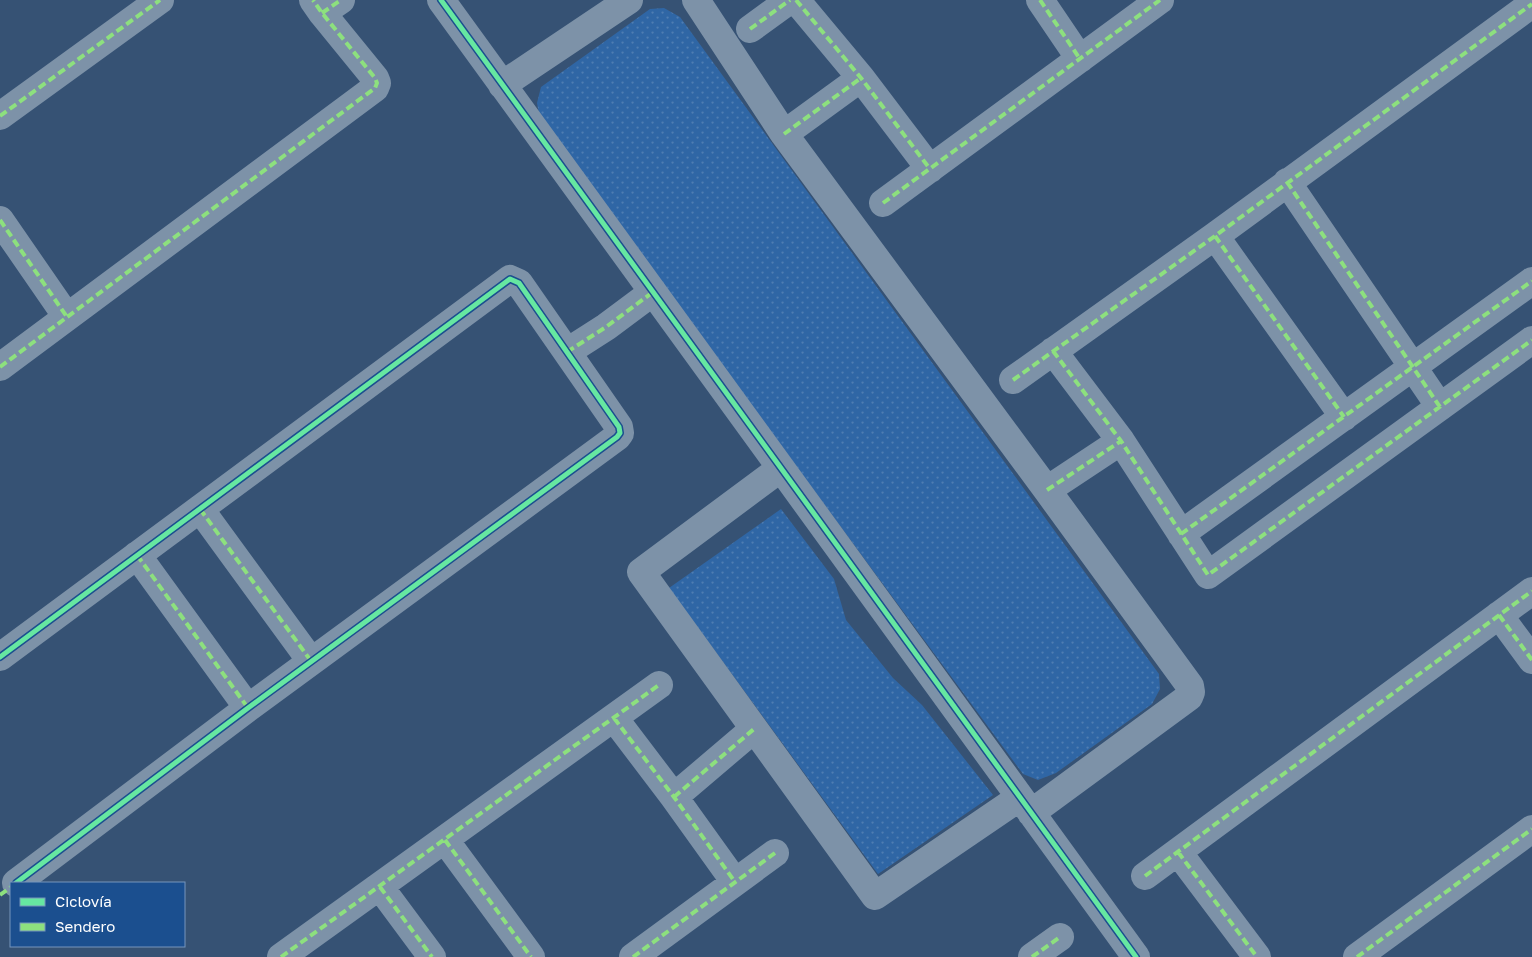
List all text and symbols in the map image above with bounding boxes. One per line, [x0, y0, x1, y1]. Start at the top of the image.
legend [10, 882, 185, 947]
text: Ciclovía [55, 892, 112, 910]
text: Sendero [55, 917, 115, 935]

